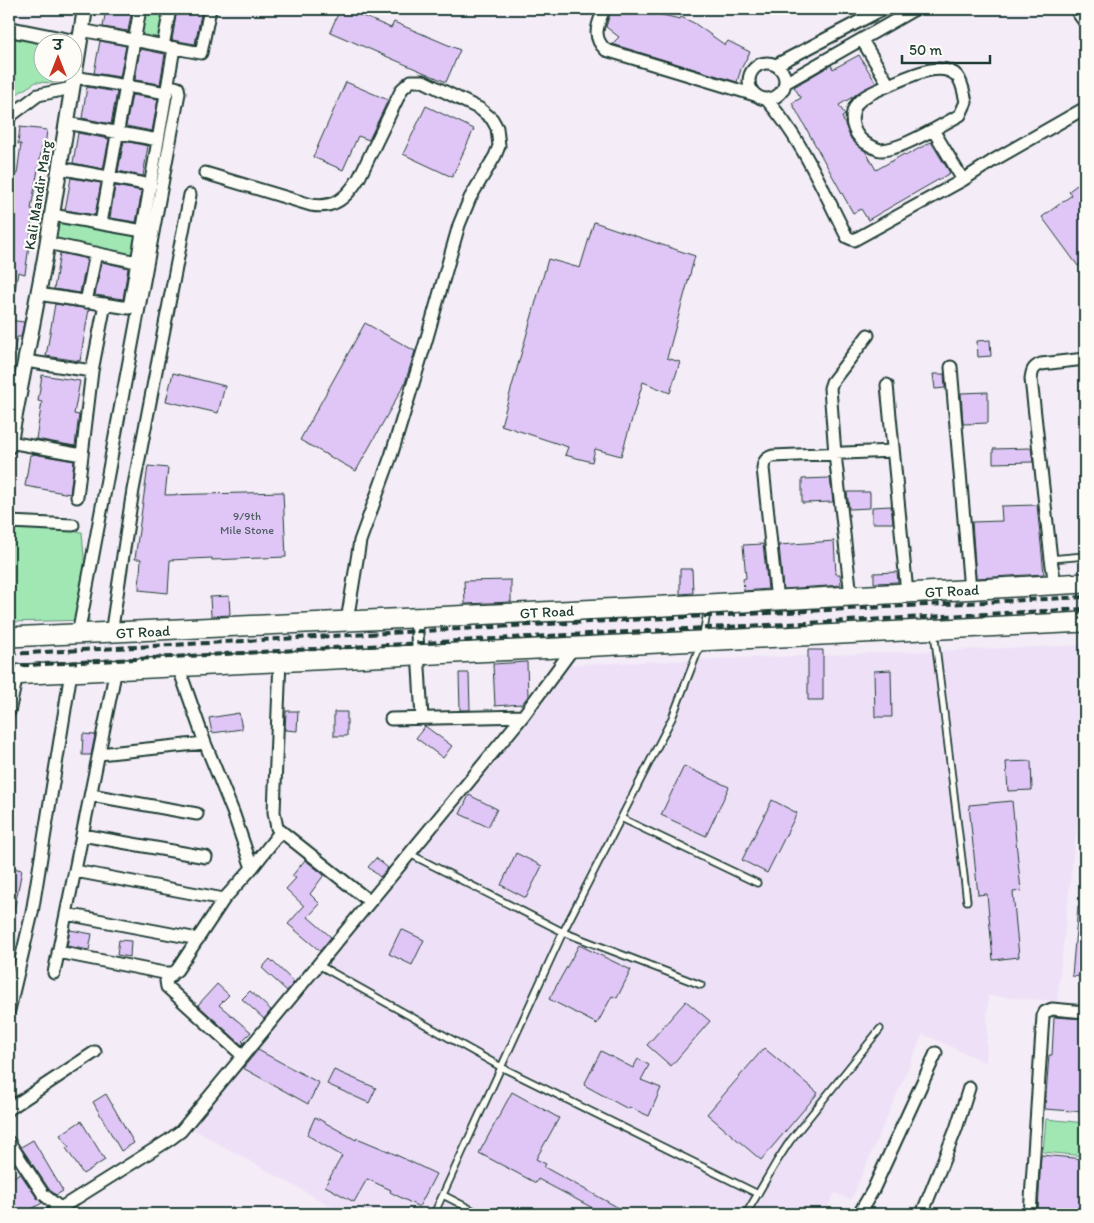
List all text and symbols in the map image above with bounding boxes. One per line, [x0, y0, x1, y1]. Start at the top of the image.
north arrow [32, 32, 82, 82]
scale bar [902, 32, 989, 64]
text: उ [51, 37, 64, 54]
text: 50 m [909, 41, 942, 59]
street label: Kali Mandir Marg [20, 139, 56, 251]
house number: 9/9th Mile Stone [220, 509, 274, 537]
street label: GT Road [924, 581, 981, 601]
street label: GT Road [519, 602, 576, 622]
street label: GT Road [115, 622, 172, 642]

